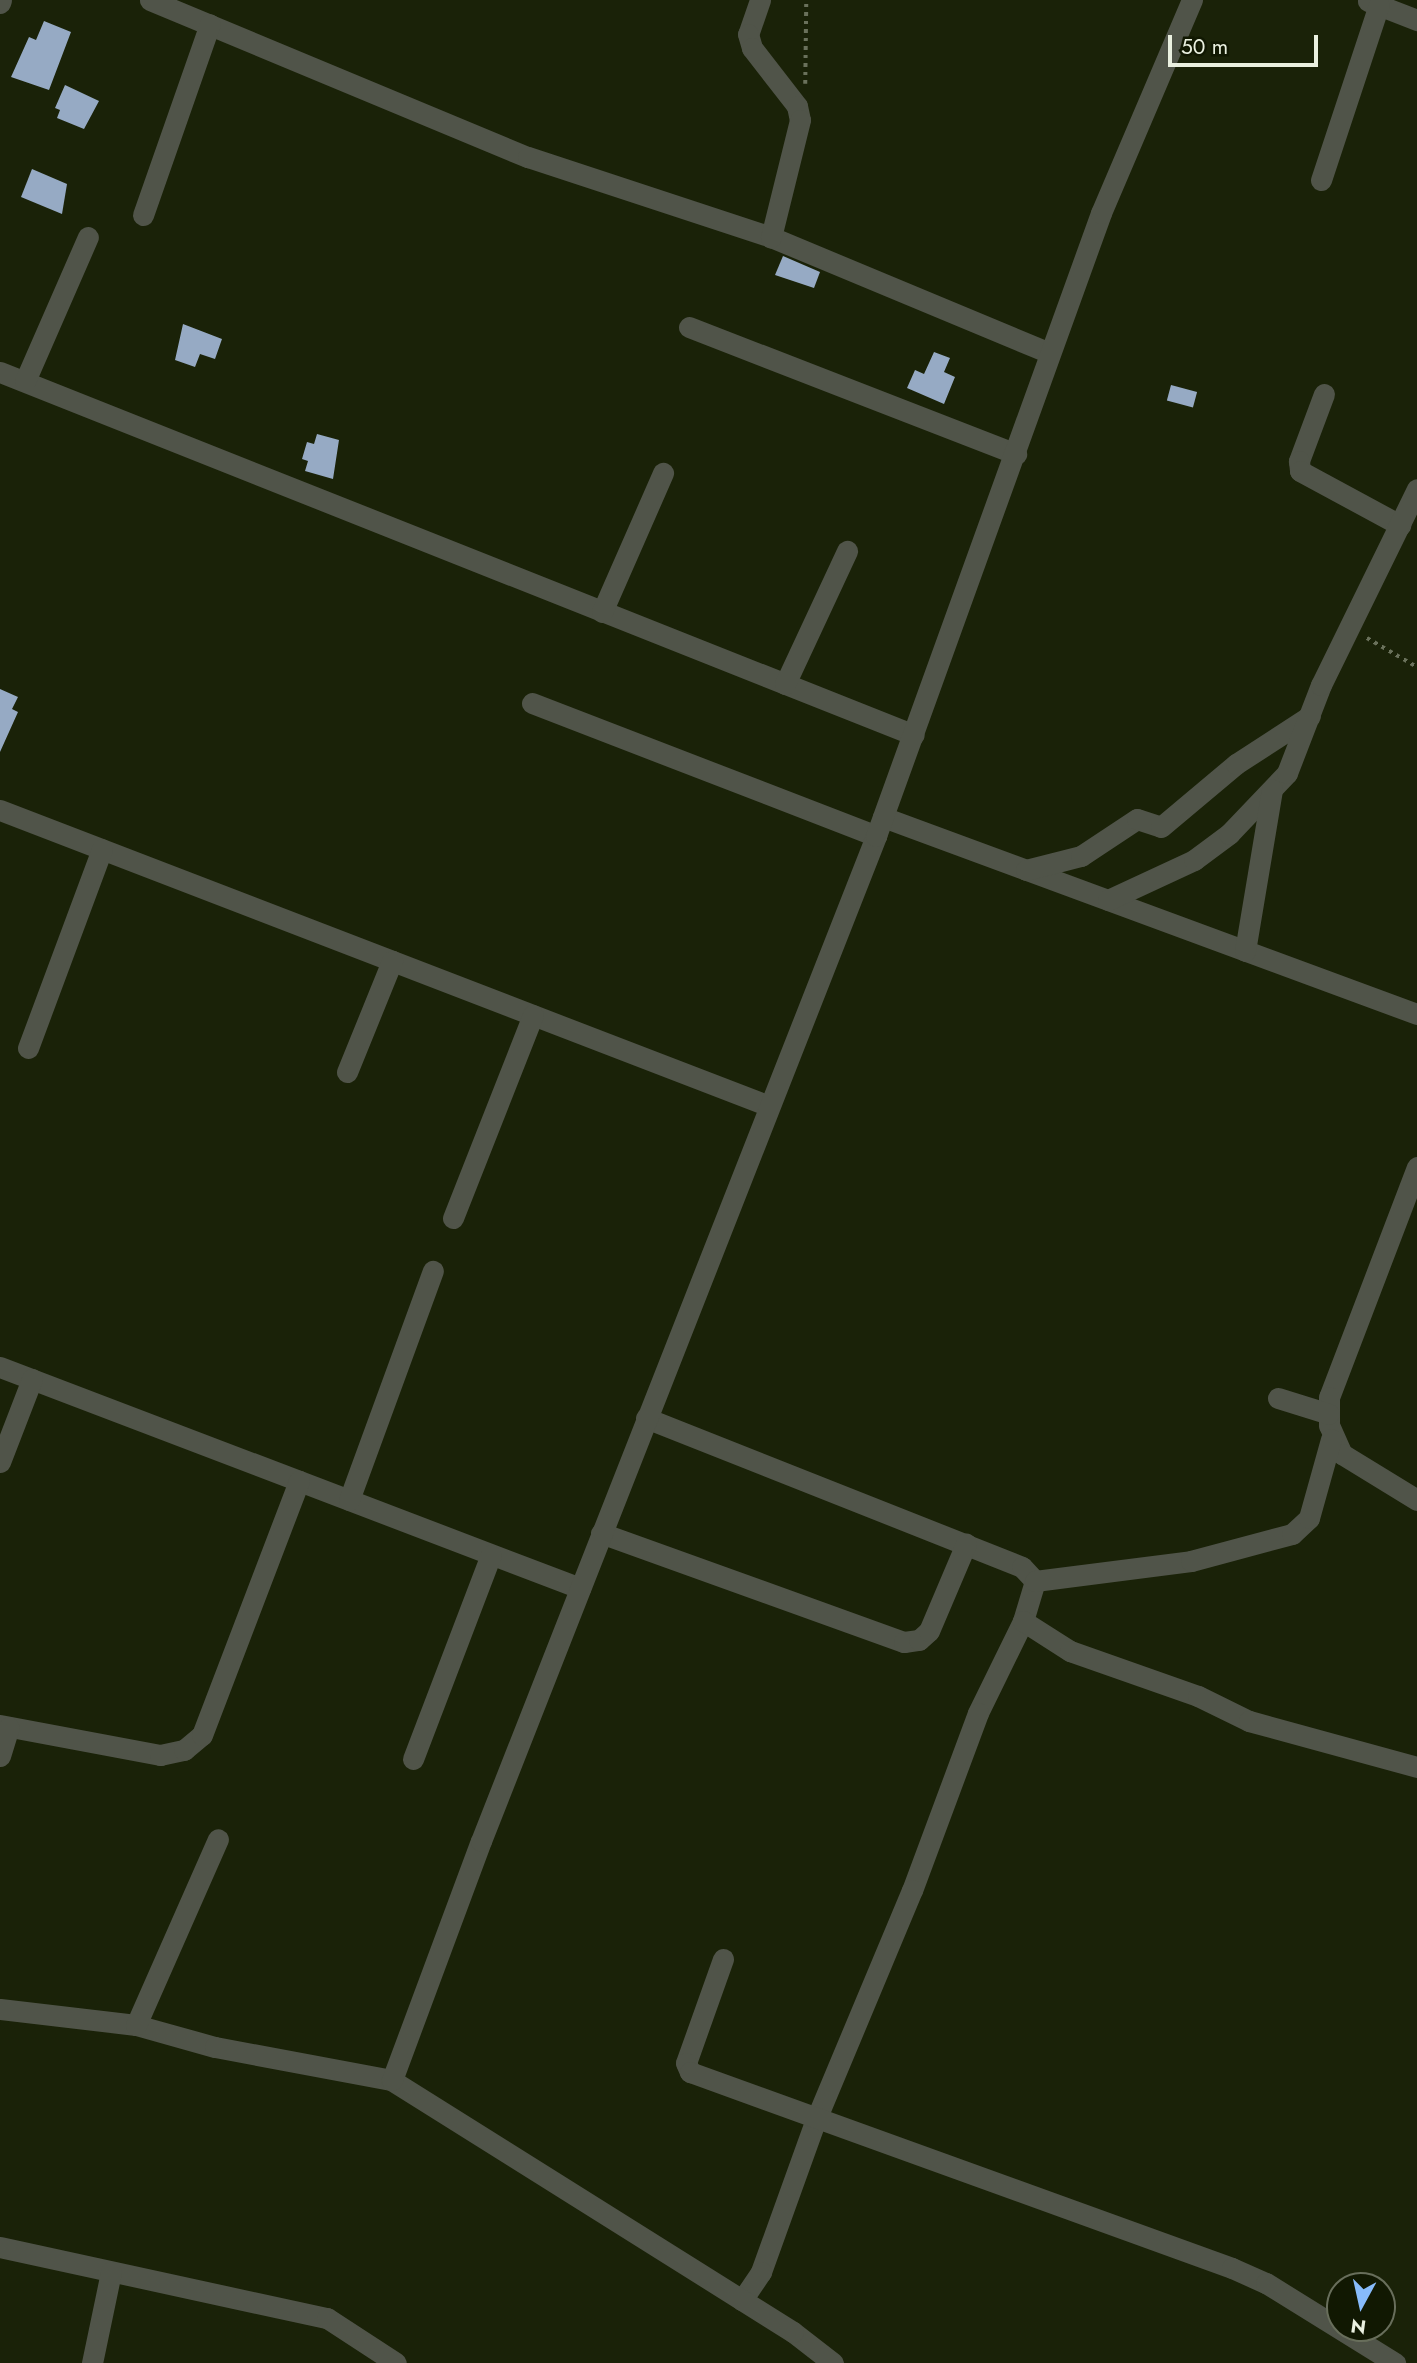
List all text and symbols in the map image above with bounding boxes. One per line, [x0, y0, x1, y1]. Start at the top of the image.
scale bar [1172, 21, 1322, 65]
text: 50 m [1181, 32, 1228, 62]
north arrow [1326, 2272, 1396, 2342]
text: N [1349, 2312, 1368, 2341]

